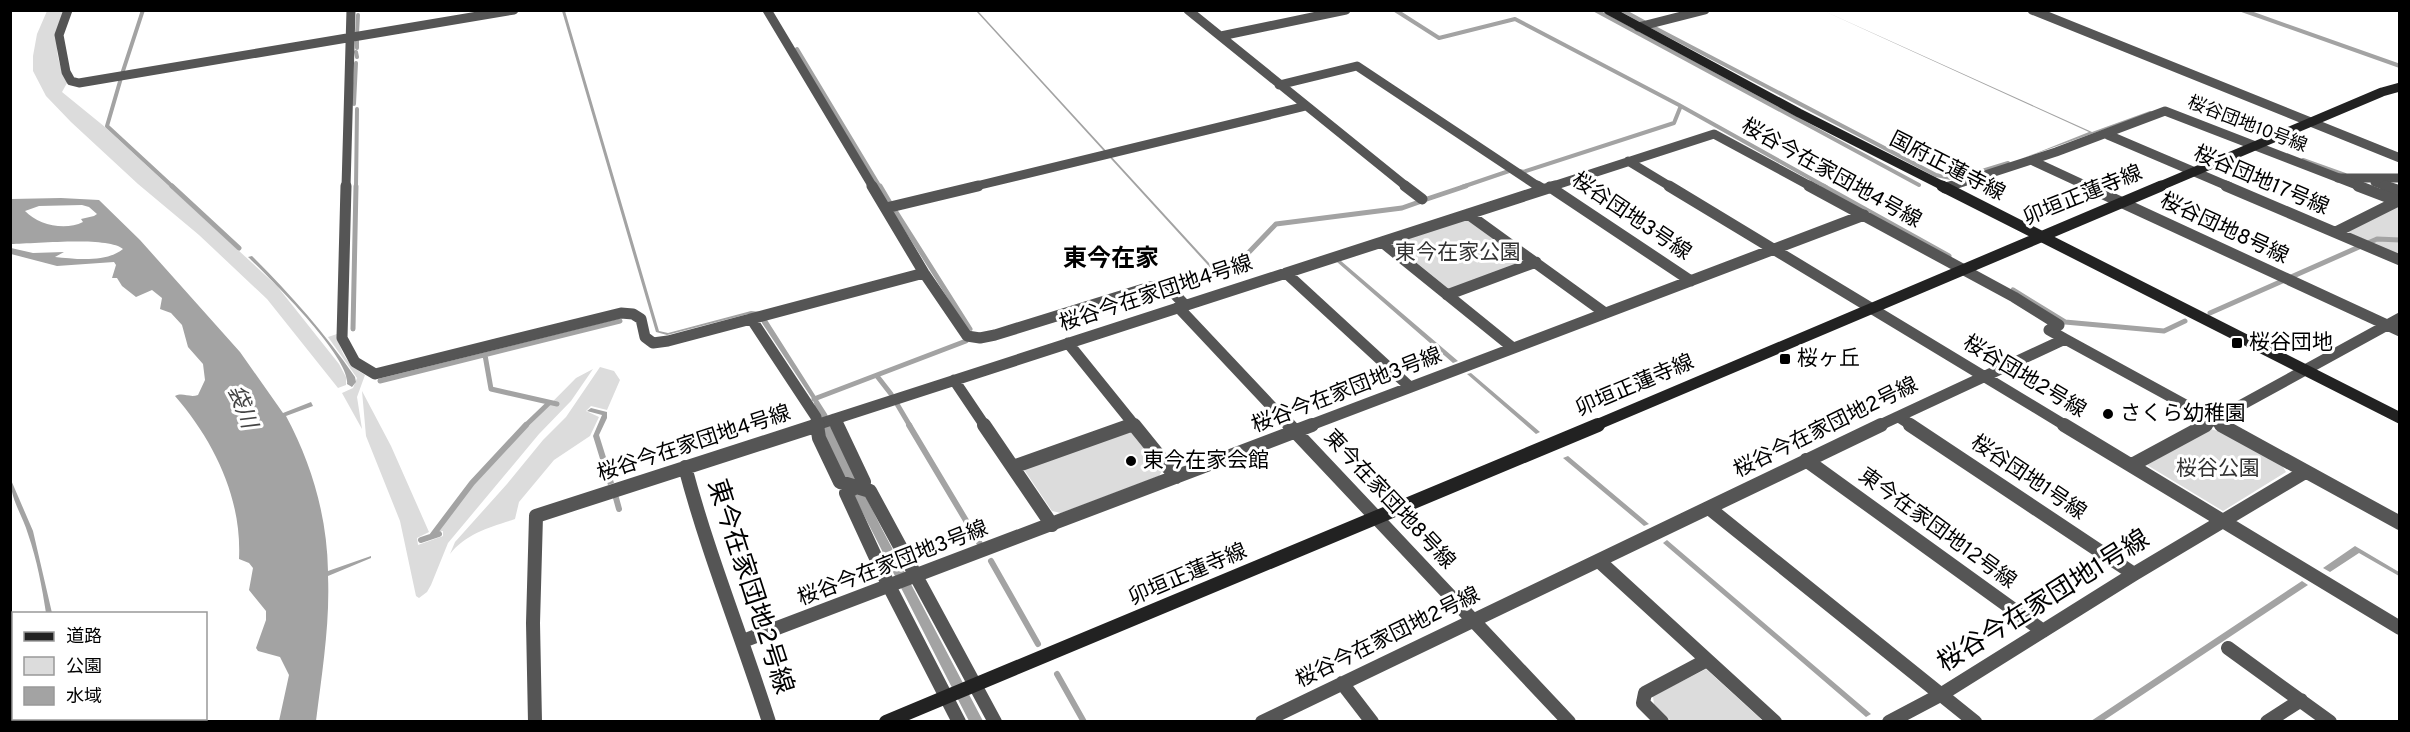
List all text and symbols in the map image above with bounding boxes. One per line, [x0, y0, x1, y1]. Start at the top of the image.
street label: 桜谷団地10号線 [2184, 92, 2310, 158]
street label: 桜谷今在家団地4号線 [1736, 113, 1926, 235]
street label: 国府正蓮寺線 [1885, 126, 2009, 208]
street label: 桜谷団地17号線 [2189, 140, 2333, 222]
street label: 卯垣正蓮寺線 [2020, 160, 2146, 232]
street label: 桜谷団地3号線 [1566, 167, 1696, 267]
street label: 桜谷団地8号線 [2155, 187, 2293, 271]
park label: 東今在家公園 [1395, 240, 1521, 267]
district label: 東今在家 [1063, 245, 1159, 275]
street label: 桜谷今在家団地4号線 [1056, 250, 1256, 338]
street label: 桜谷団地2号線 [1958, 330, 2090, 424]
place label: 桜谷団地 [2249, 330, 2333, 357]
marker: 桜谷団地 [2230, 336, 2244, 350]
street label: 桜谷今在家団地3号線 [1248, 342, 1446, 440]
place label: 桜ヶ丘 [1797, 346, 1860, 373]
street label: 卯垣正蓮寺線 [1572, 349, 1698, 423]
marker: 桜ヶ丘 [1778, 352, 1792, 366]
street label: 桜谷今在家団地2号線 [1729, 372, 1923, 484]
water label: 袋川 [221, 382, 262, 434]
street label: 桜谷今在家団地4号線 [594, 400, 794, 488]
place label: さくら幼稚園 [2120, 401, 2246, 428]
marker: さくら幼稚園 [2101, 407, 2115, 421]
street label: 東今在家団地8号線 [1317, 425, 1461, 575]
street label: 桜谷団地1号線 [1965, 429, 2091, 527]
place label: 東今在家会館 [1143, 448, 1269, 475]
marker: 東今在家会館 [1124, 454, 1138, 468]
park label: 桜谷公園 [2176, 456, 2260, 483]
street label: 東今在家団地12号線 [1853, 463, 2021, 595]
street label: 東今在家団地2号線 [699, 475, 799, 699]
street label: 桜谷今在家団地3号線 [794, 515, 992, 613]
street label: 桜谷今在家団地1号線 [1932, 523, 2156, 681]
street label: 卯垣正蓮寺線 [1125, 538, 1251, 612]
street label: 桜谷今在家団地2号線 [1291, 582, 1485, 694]
legend [12, 612, 207, 720]
text: 道路 [66, 626, 102, 649]
text: 公園 [66, 656, 102, 679]
text: 水域 [66, 686, 102, 709]

